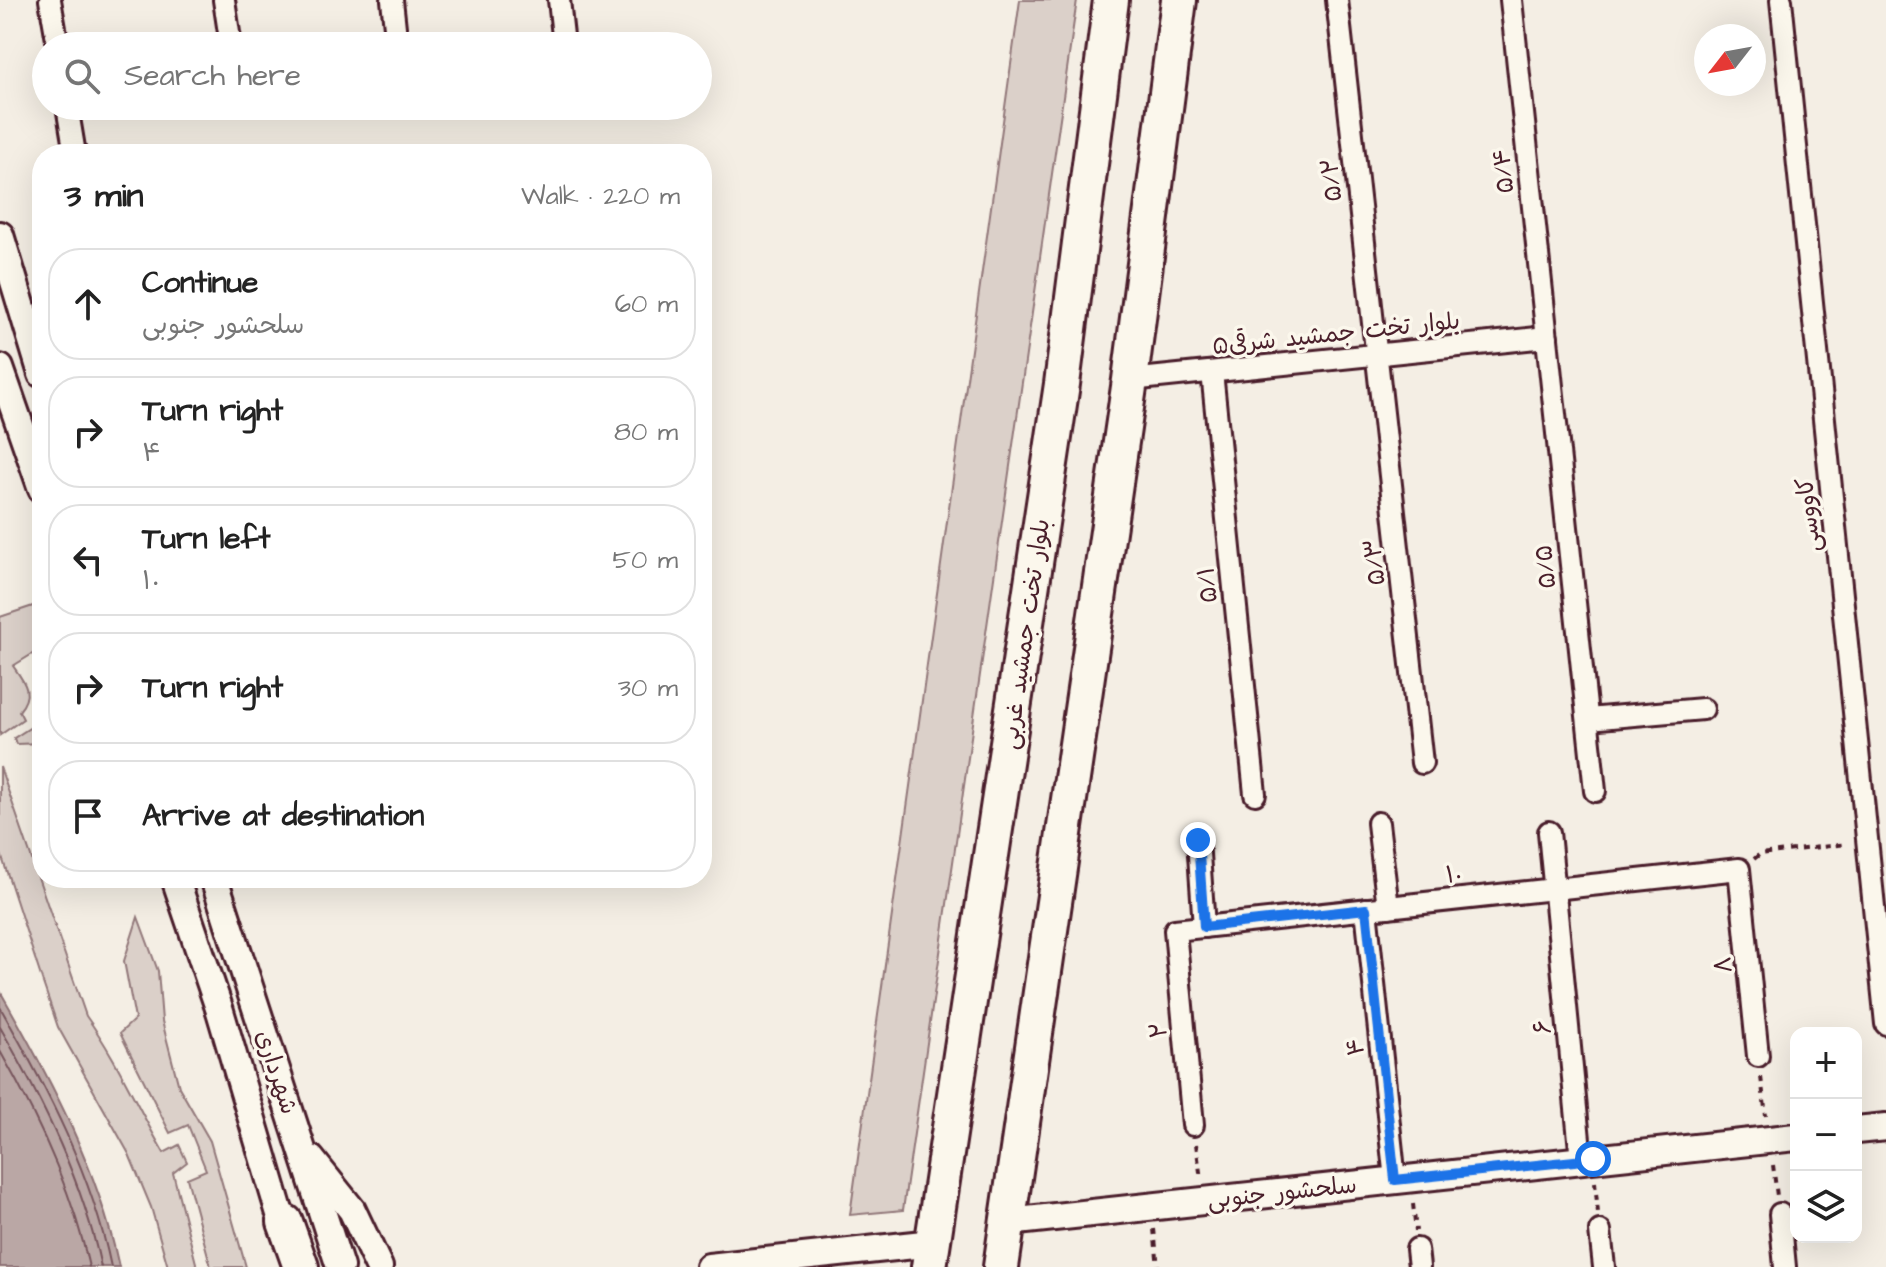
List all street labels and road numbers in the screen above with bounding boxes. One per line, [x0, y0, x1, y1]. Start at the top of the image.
street label: ۵/۴ [1485, 146, 1523, 195]
street label: ۵/۲ [1313, 156, 1351, 203]
street label: بلوار تخت جمشید شرقی۵ [1210, 304, 1462, 364]
street label: کاووسی [1788, 476, 1830, 554]
street label: بلوار تخت جمشید غربی [993, 517, 1059, 752]
street label: ۵/۳ [1356, 537, 1394, 587]
street label: ۵/۵ [1527, 543, 1565, 591]
street label: ۵/۱ [1189, 565, 1227, 605]
street label: ۱۰ [1444, 857, 1464, 893]
street label: ۸ [1706, 955, 1742, 975]
street label: ۶ [1525, 1018, 1561, 1036]
street label: ۲ [1141, 1020, 1177, 1039]
street label: شهرداری [246, 1026, 306, 1119]
street label: ۴ [1338, 1036, 1374, 1058]
street label: سلحشور جنوبی [1206, 1168, 1358, 1218]

